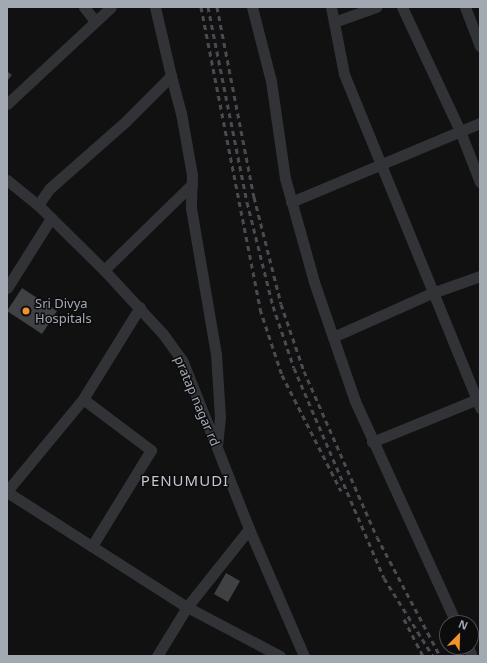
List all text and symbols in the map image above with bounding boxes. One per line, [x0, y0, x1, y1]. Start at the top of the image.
place label: Sri Divya Hospitals [35, 296, 92, 327]
marker: Sri Divya Hospitals [20, 305, 32, 317]
street label: pratap nagar rd [171, 354, 223, 448]
district label: PENUMUDI [141, 472, 229, 490]
north arrow [439, 615, 479, 655]
text: N [456, 616, 471, 633]

